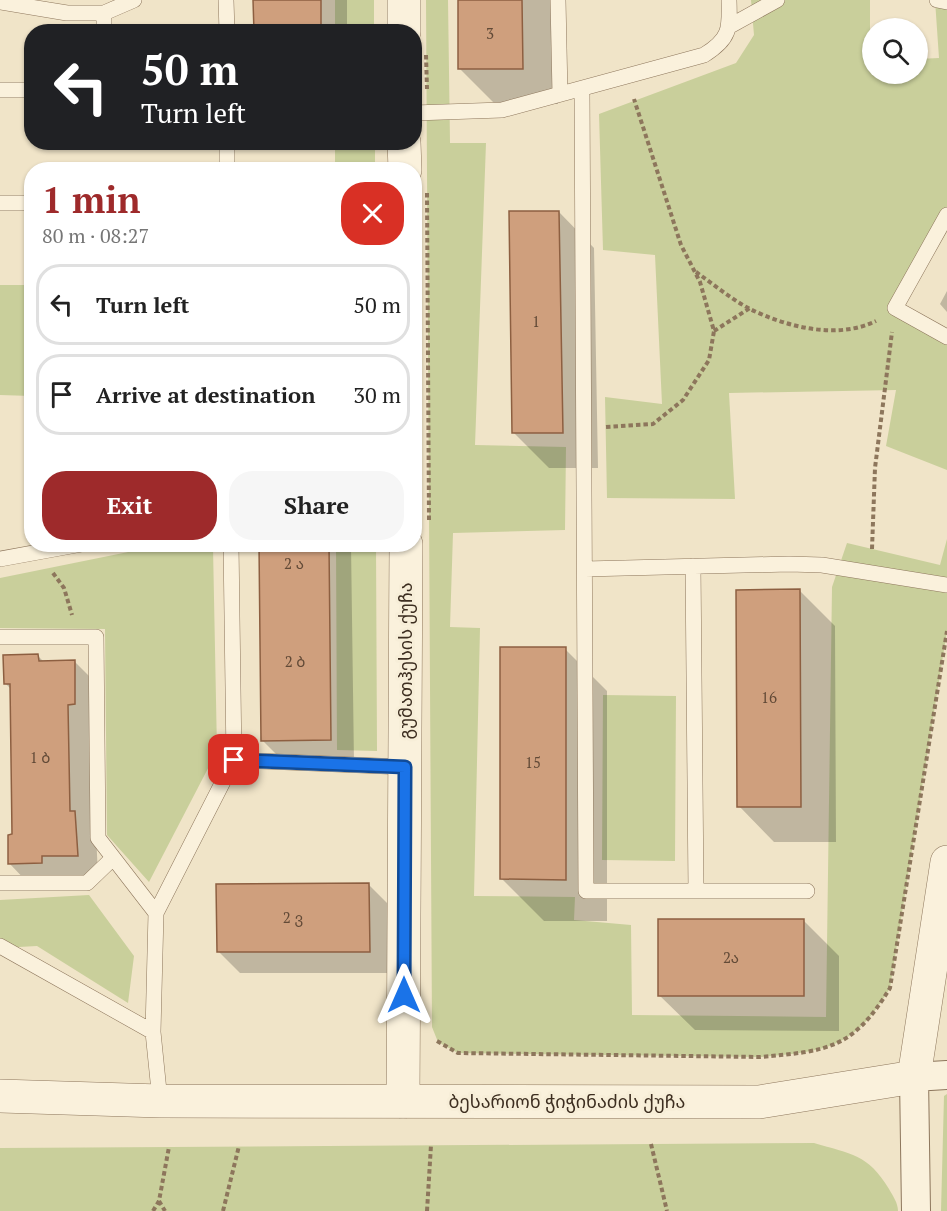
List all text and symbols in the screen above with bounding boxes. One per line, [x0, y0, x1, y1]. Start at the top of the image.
map controls [862, 18, 928, 84]
button: search [862, 18, 928, 84]
house number: 3 [486, 23, 494, 43]
text: 50 m [141, 41, 239, 97]
icon: left [42, 48, 120, 126]
text: Turn left [141, 95, 246, 131]
text: 1 min [42, 176, 140, 223]
button: close [341, 182, 404, 245]
text: 80 m · 08:27 [42, 222, 149, 249]
icon: left [45, 288, 78, 321]
text: Turn left [96, 290, 189, 319]
text: 50 m [353, 290, 401, 319]
house number: 1 [532, 311, 540, 331]
icon: arrive [45, 378, 78, 411]
text: Arrive at destination [96, 380, 315, 409]
text: 30 m [353, 380, 401, 409]
button: Exit [42, 471, 217, 540]
button: Share [229, 471, 404, 540]
house number: 2 ა [284, 553, 304, 573]
street label: გუმათჰესის ქუჩა [393, 582, 417, 740]
house number: 2 ბ [285, 651, 305, 671]
house number: 16 [761, 687, 777, 707]
pin [208, 734, 259, 785]
icon: arrive [217, 743, 250, 776]
house number: 1 ბ [30, 747, 50, 767]
house number: 15 [525, 752, 541, 772]
house number: 2 ვ [283, 907, 303, 927]
house number: 2ა [723, 947, 739, 967]
position arrow [372, 963, 436, 1027]
street label: ბესარიონ ჭიჭინაძის ქუჩა [449, 1089, 685, 1113]

